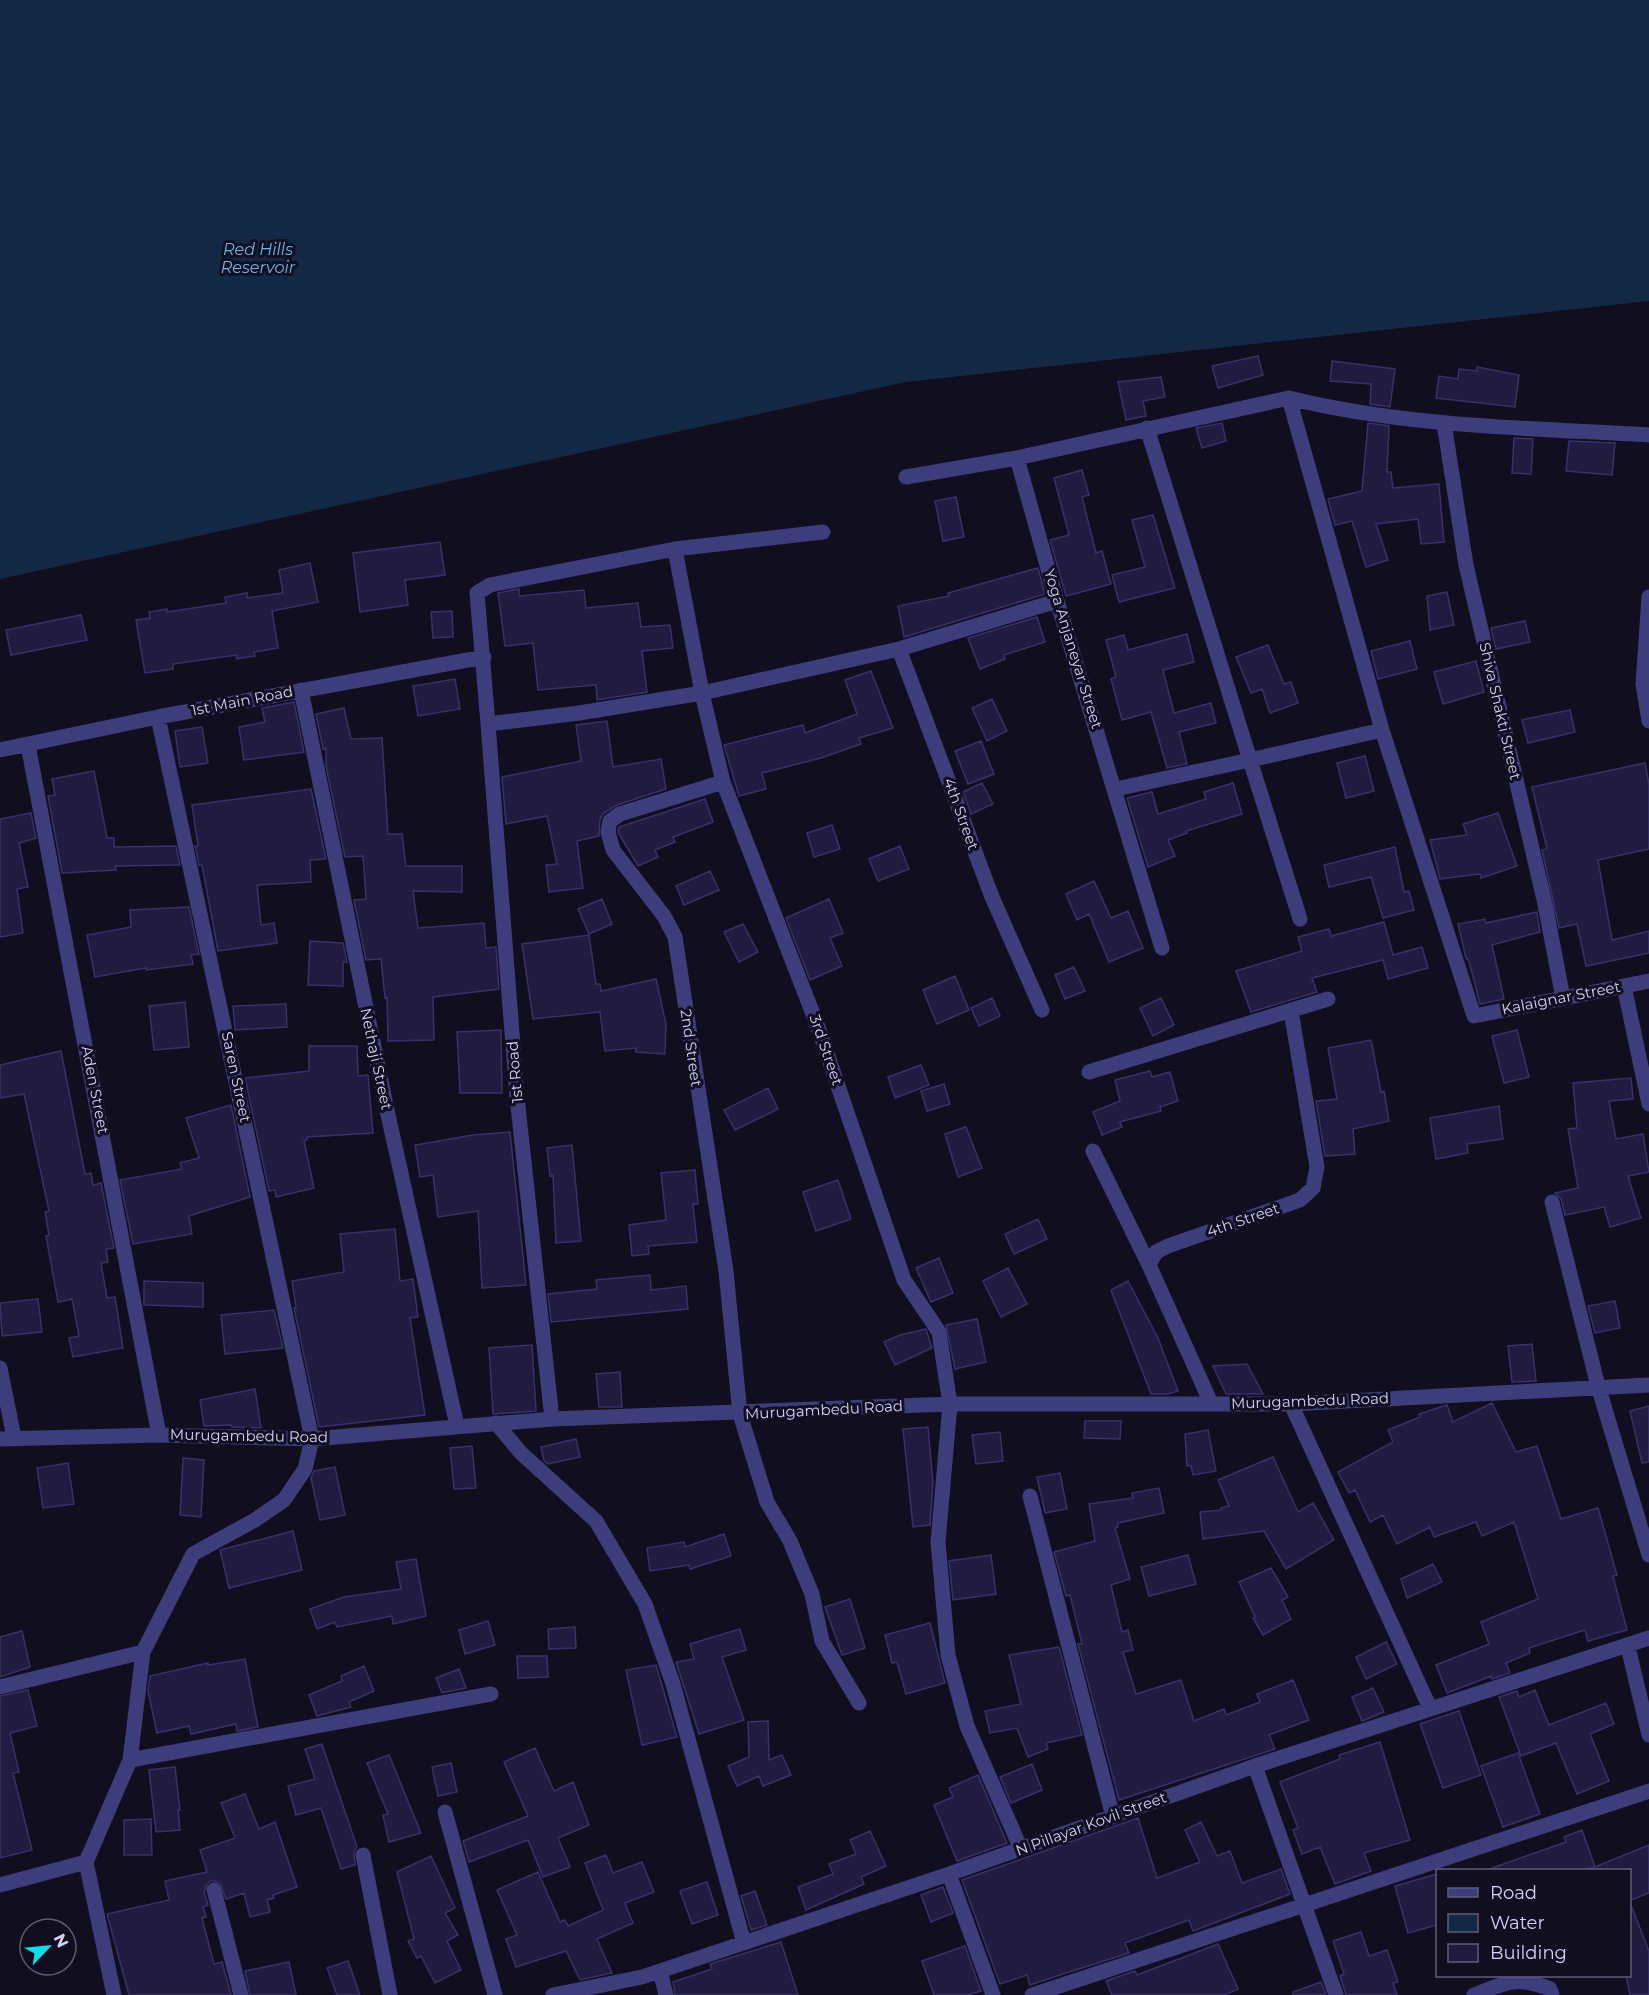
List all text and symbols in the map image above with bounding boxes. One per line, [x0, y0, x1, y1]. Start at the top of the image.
water label: Red Hills Reservoir [221, 240, 296, 277]
street label: Yoga Anjaneyar Street [1040, 567, 1107, 731]
street label: Shiva Shakti Street [1475, 640, 1526, 782]
street label: 1st Main Road [189, 681, 294, 720]
street label: 4th Street [940, 775, 983, 853]
street label: Kalaignar Street [1500, 977, 1622, 1018]
street label: Nethaji Street [356, 1006, 397, 1112]
street label: 2nd Street [677, 1008, 706, 1088]
street label: 3rd Street [805, 1012, 847, 1088]
street label: Saren Street [218, 1030, 255, 1124]
street label: 1st Road [502, 1040, 527, 1104]
street label: Aden Street [78, 1044, 113, 1136]
street label: 4th Street [1204, 1198, 1282, 1241]
street label: Murugambedu Road [1231, 1388, 1389, 1413]
street label: Murugambedu Road [744, 1396, 903, 1423]
street label: Murugambedu Road [170, 1425, 328, 1446]
street label: N Pillayar Kovil Street [1013, 1787, 1169, 1860]
legend [1436, 1869, 1631, 1977]
text: Road [1490, 1882, 1537, 1904]
text: Water [1490, 1912, 1545, 1934]
north arrow [18, 1917, 78, 1977]
text: N [50, 1931, 72, 1951]
text: Building [1490, 1942, 1567, 1964]

